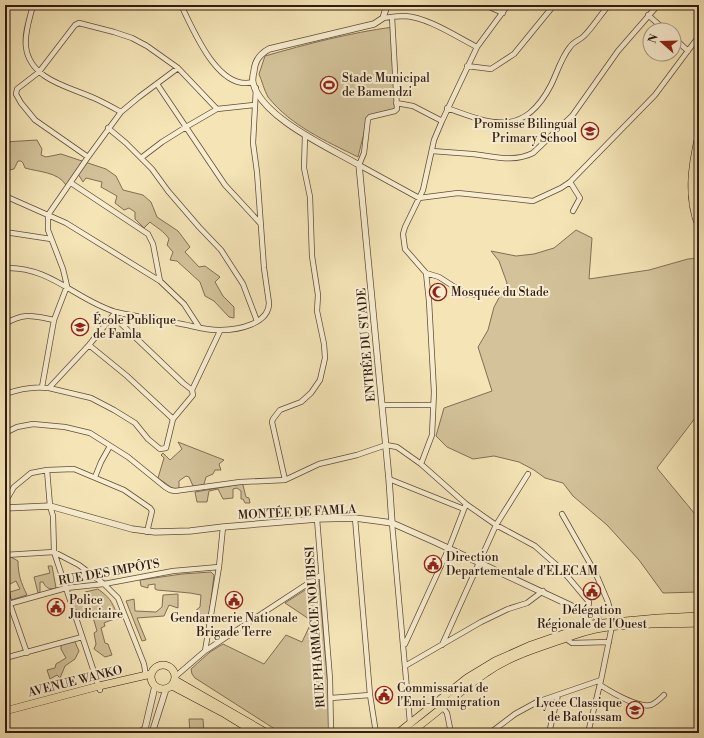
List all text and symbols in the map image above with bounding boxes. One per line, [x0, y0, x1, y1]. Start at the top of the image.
north arrow [642, 22, 682, 62]
text: N [645, 32, 662, 45]
place label: Stade Municipal de Bamendzi [342, 71, 430, 100]
sports icon: Stade Municipal de Bamendzi [319, 75, 339, 95]
place label: Promisse Bilingual Primary School [474, 117, 577, 146]
school or university icon: Promisse Bilingual Primary School [580, 121, 600, 141]
mosque icon: Mosquée du Stade [428, 282, 448, 302]
place label: Mosquée du Stade [451, 285, 549, 300]
street label: ENTRÉE DU STADE [352, 287, 379, 403]
place label: École Publique de Famla [93, 311, 176, 342]
school or university icon: École Publique de Famla [70, 317, 90, 337]
street label: MONTÉE DE FAMLA [237, 500, 357, 523]
street label: RUE PHARMACIE NOUBISSI [302, 545, 329, 708]
place label: Direction Departementale d'ELECAM [446, 550, 598, 579]
street label: RUE DES IMPÔTS [57, 554, 161, 589]
public building icon: Direction Departementale d'ELECAM [423, 554, 443, 574]
public building icon: Délégation Régionale de l'Ouest [582, 581, 602, 601]
public building icon: Gendarmerie Nationale Brigade Terre [224, 590, 244, 610]
place label: Police Judiciaire [68, 593, 123, 622]
public building icon: Police Judiciaire [46, 597, 66, 617]
place label: Délégation Régionale de l'Ouest [537, 603, 648, 632]
place label: Gendarmerie Nationale Brigade Terre [170, 611, 298, 640]
street label: AVENUE WANKO [25, 662, 124, 701]
place label: Commissariat de l'Emi-Immigration [397, 681, 500, 710]
public building icon: Commissariat de l'Emi-Immigration [374, 685, 394, 705]
place label: Lycee Classique de Bafoussam [535, 696, 622, 725]
school or university icon: Lycee Classique de Bafoussam [625, 700, 645, 720]

